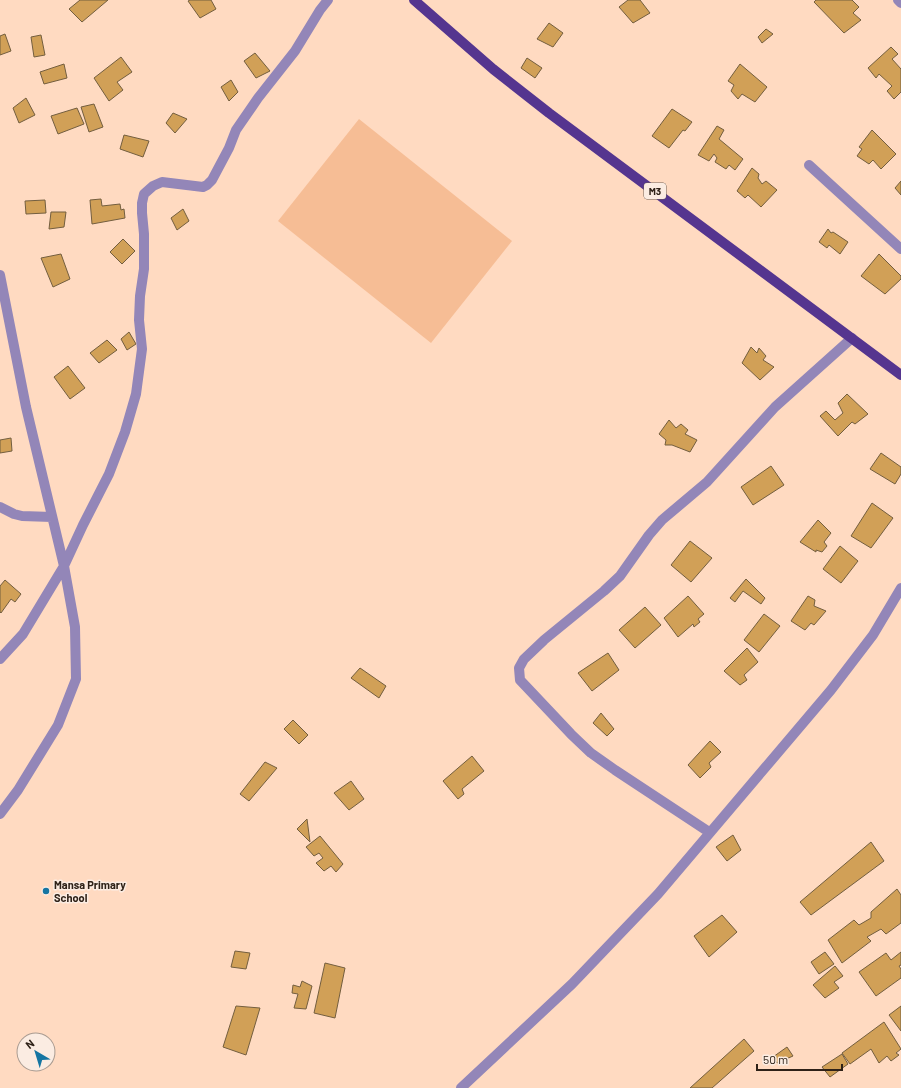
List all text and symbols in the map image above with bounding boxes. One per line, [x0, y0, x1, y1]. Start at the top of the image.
road number: M3 [644, 183, 666, 199]
place label: Mansa Primary School [54, 878, 126, 904]
marker: Mansa Primary School [41, 886, 51, 896]
north arrow [16, 1032, 56, 1072]
text: N [23, 1036, 36, 1051]
scale bar [757, 1046, 842, 1072]
text: 50 m [763, 1052, 788, 1066]

